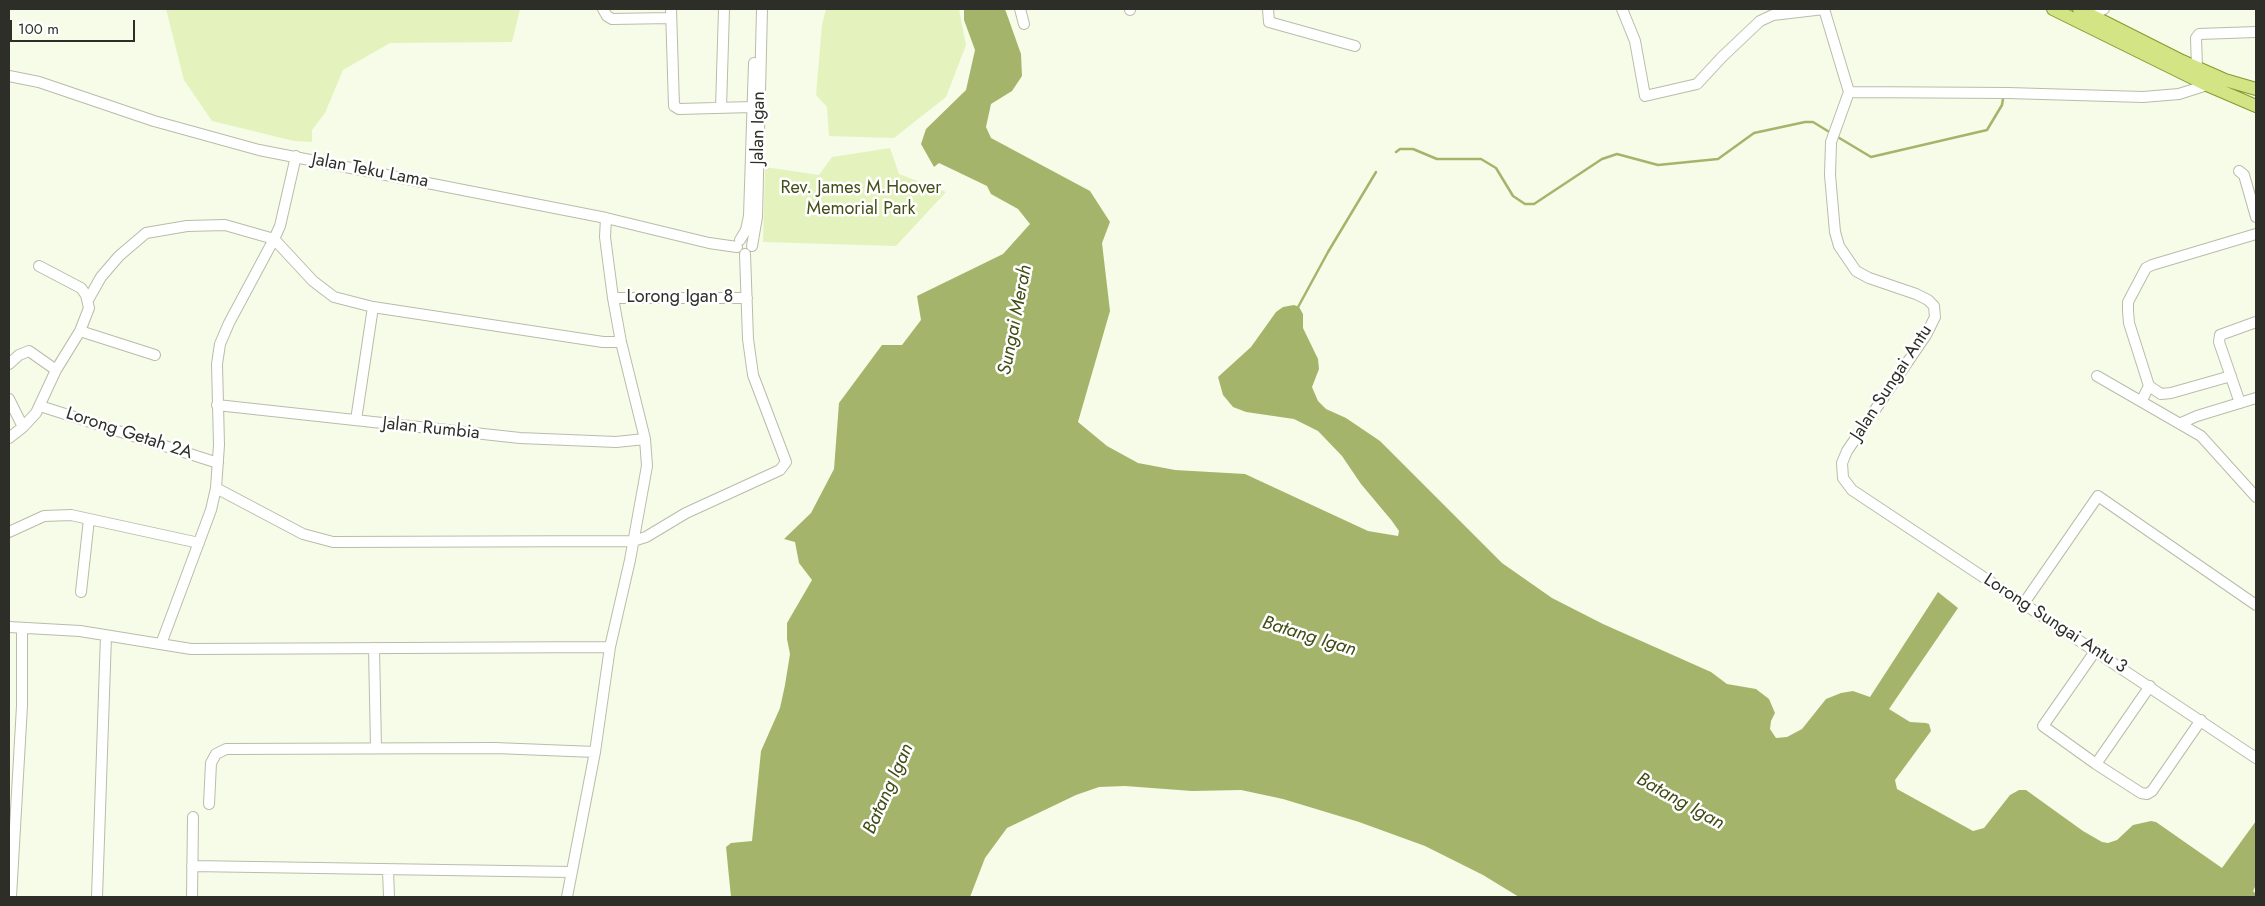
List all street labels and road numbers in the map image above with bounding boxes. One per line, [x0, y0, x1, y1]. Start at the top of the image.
street label: Jalan Igan [748, 91, 770, 165]
street label: Jalan Teku Lama [310, 149, 430, 193]
street label: Lorong Igan 8 [627, 287, 733, 309]
street label: Jalan Sungai Antu [1847, 321, 1937, 445]
street label: Lorong Getah 2A [63, 403, 195, 465]
street label: Jalan Rumbia [381, 413, 481, 445]
street label: Lorong Sungai Antu 3 [1979, 570, 2131, 678]

